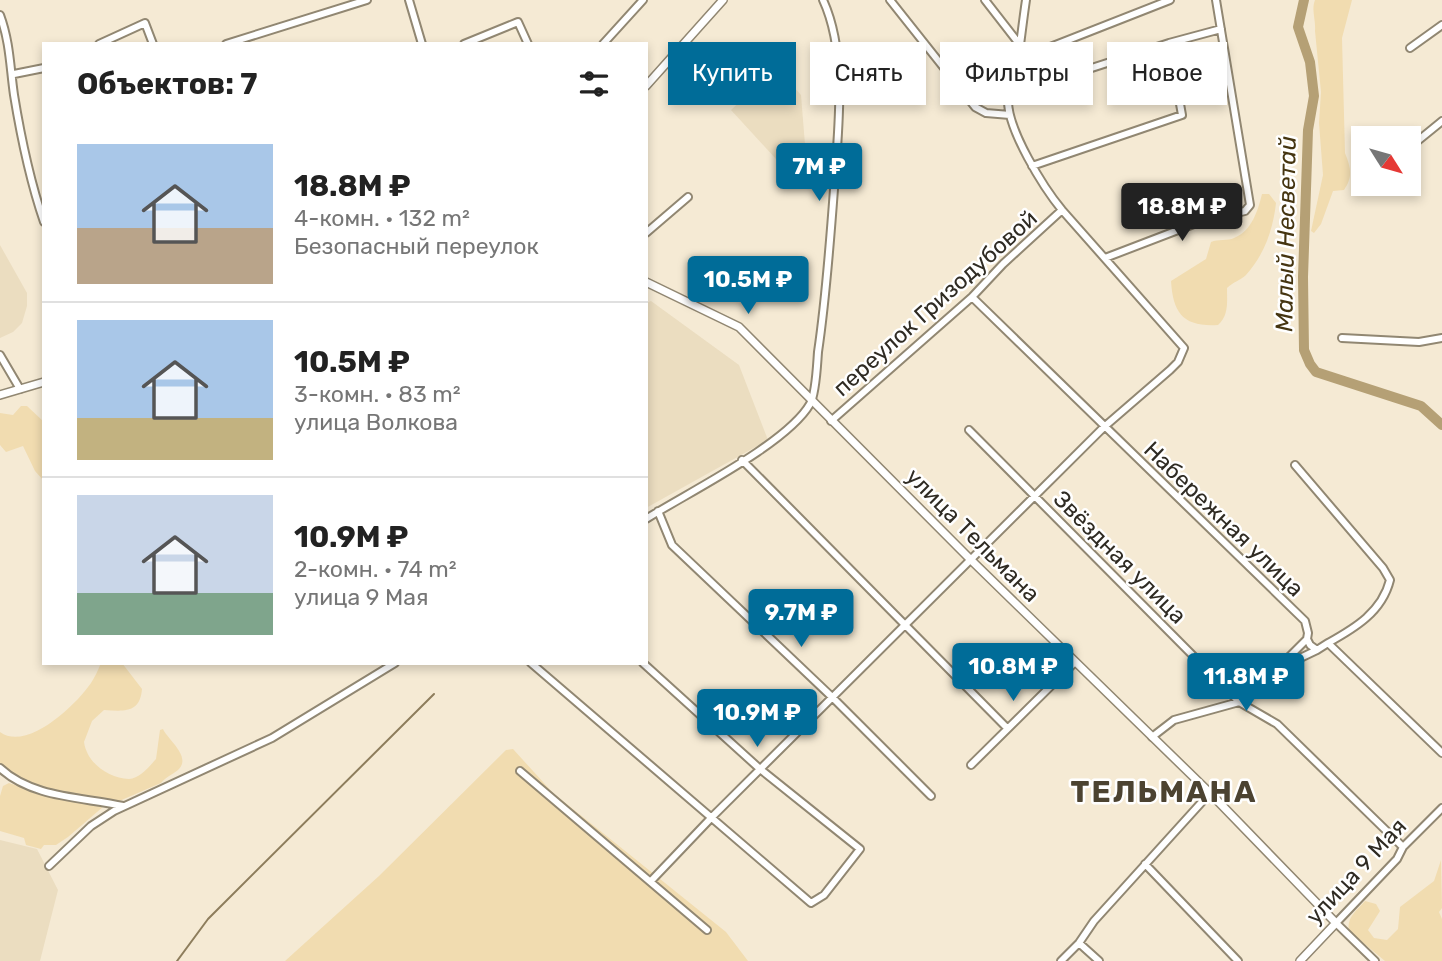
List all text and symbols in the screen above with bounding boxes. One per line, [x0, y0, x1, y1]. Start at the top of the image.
chip: Купить [668, 42, 796, 105]
chip: Снять [810, 42, 926, 105]
chip: Фильтры [940, 42, 1093, 105]
chip: Новое [1107, 42, 1227, 105]
icon: filters [575, 65, 613, 103]
text: Объектов: 7 [77, 66, 258, 102]
north arrow [1351, 126, 1421, 196]
map controls [1351, 126, 1421, 196]
water label: Малый Несветай [1270, 136, 1302, 332]
pin: 7M ₽ [778, 144, 860, 203]
text: 7M ₽ [792, 152, 846, 180]
text: 18.8M ₽ [294, 168, 411, 204]
icon: home [133, 172, 217, 256]
pin: 18.8M ₽ [1117, 184, 1247, 243]
text: 18.8M ₽ [1137, 192, 1227, 220]
text: 4-комн. · 132 m² [294, 204, 470, 232]
street label: переулок Гризодубовой [827, 204, 1043, 402]
text: Безопасный переулок [294, 232, 539, 260]
pin: 10.5M ₽ [683, 256, 813, 316]
text: 10.5M ₽ [704, 265, 792, 293]
text: 10.5M ₽ [294, 344, 410, 380]
icon: home [133, 348, 217, 432]
text: 3-комн. · 83 m² [294, 380, 461, 408]
text: улица Волкова [294, 408, 458, 436]
street label: Набережная улица [1138, 436, 1310, 602]
street label: улица Тельмана [900, 462, 1046, 608]
street label: Звёздная улица [1048, 485, 1192, 629]
text: 10.9M ₽ [294, 519, 409, 555]
icon: home [133, 523, 217, 607]
text: 2-комн. · 74 m² [294, 555, 457, 583]
text: улица 9 Мая [294, 583, 429, 611]
pin: 9.7M ₽ [744, 590, 858, 649]
text: 9.7M ₽ [764, 598, 838, 626]
pin: 10.8M ₽ [948, 644, 1078, 703]
text: 10.8M ₽ [968, 652, 1058, 680]
pin: 11.8M ₽ [1181, 654, 1311, 713]
text: 11.8M ₽ [1203, 662, 1289, 690]
pin: 10.9M ₽ [692, 690, 822, 749]
text: 10.9M ₽ [713, 698, 801, 726]
district label: ТЕЛЬМАНА [1071, 774, 1257, 810]
street label: улица 9 Мая [1300, 812, 1412, 930]

